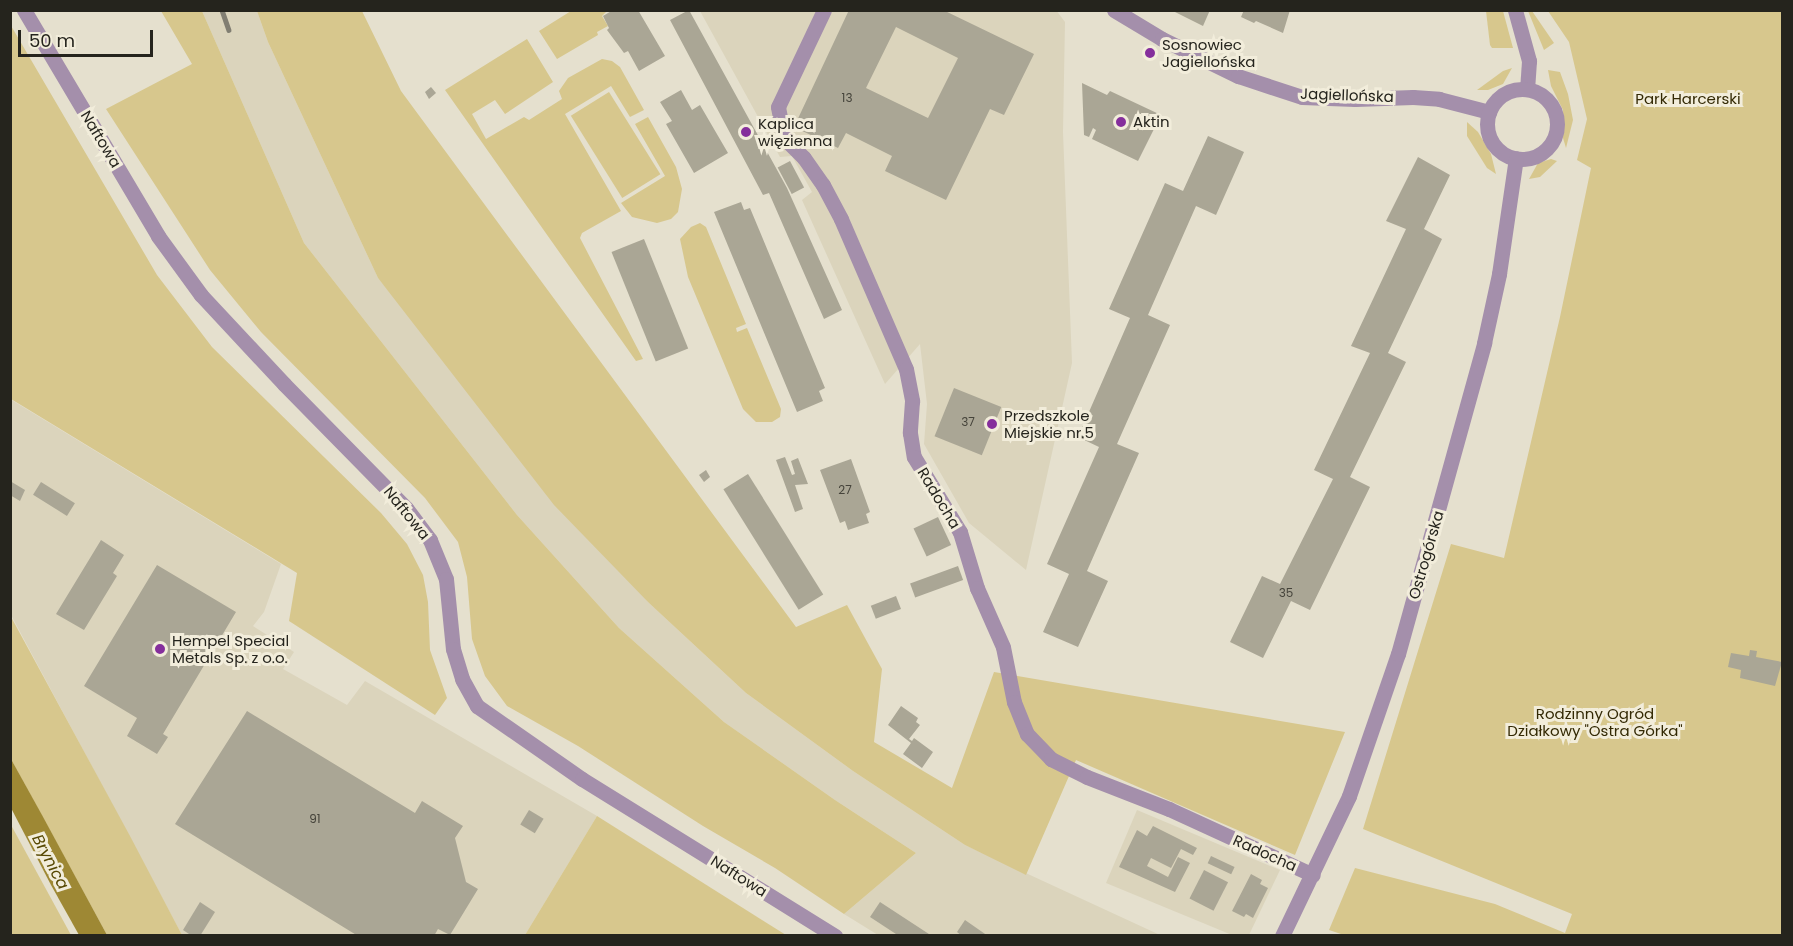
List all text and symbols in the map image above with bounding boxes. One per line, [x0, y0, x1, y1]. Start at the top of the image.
scale bar [21, 18, 156, 56]
text: 50 m [29, 28, 75, 53]
place label: Sosnowiec Jagiellońska [1162, 35, 1255, 70]
marker: Sosnowiec Jagiellońska [1143, 46, 1157, 60]
street label: Jagiellońska [1300, 84, 1394, 106]
park label: Park Harcerski [1635, 90, 1741, 108]
house number: 13 [842, 91, 852, 105]
street label: Naftowa [77, 107, 125, 171]
place label: Aktin [1133, 113, 1170, 131]
place label: Kaplica więzienna [758, 114, 832, 149]
marker: Aktin [1114, 115, 1128, 129]
marker: Kaplica więzienna [739, 125, 753, 139]
place label: Przedszkole Miejskie nr.5 [1004, 406, 1094, 441]
house number: 37 [961, 415, 975, 429]
marker: Przedszkole Miejskie nr.5 [985, 417, 999, 431]
street label: Radocha [914, 464, 964, 532]
street label: Naftowa [380, 483, 434, 543]
house number: 27 [838, 483, 852, 497]
street label: Ostrogórska [1405, 509, 1447, 601]
house number: 35 [1279, 586, 1293, 600]
place label: Hempel Special Metals Sp. z o.o. [172, 631, 289, 666]
marker: Hempel Special Metals Sp. z o.o. [153, 642, 167, 656]
park label: Rodzinny Ogród Działkowy "Ostra Górka" [1507, 704, 1683, 739]
house number: 91 [309, 812, 321, 826]
water label: Brynica [28, 831, 72, 893]
street label: Radocha [1230, 831, 1300, 875]
street label: Naftowa [707, 852, 771, 900]

